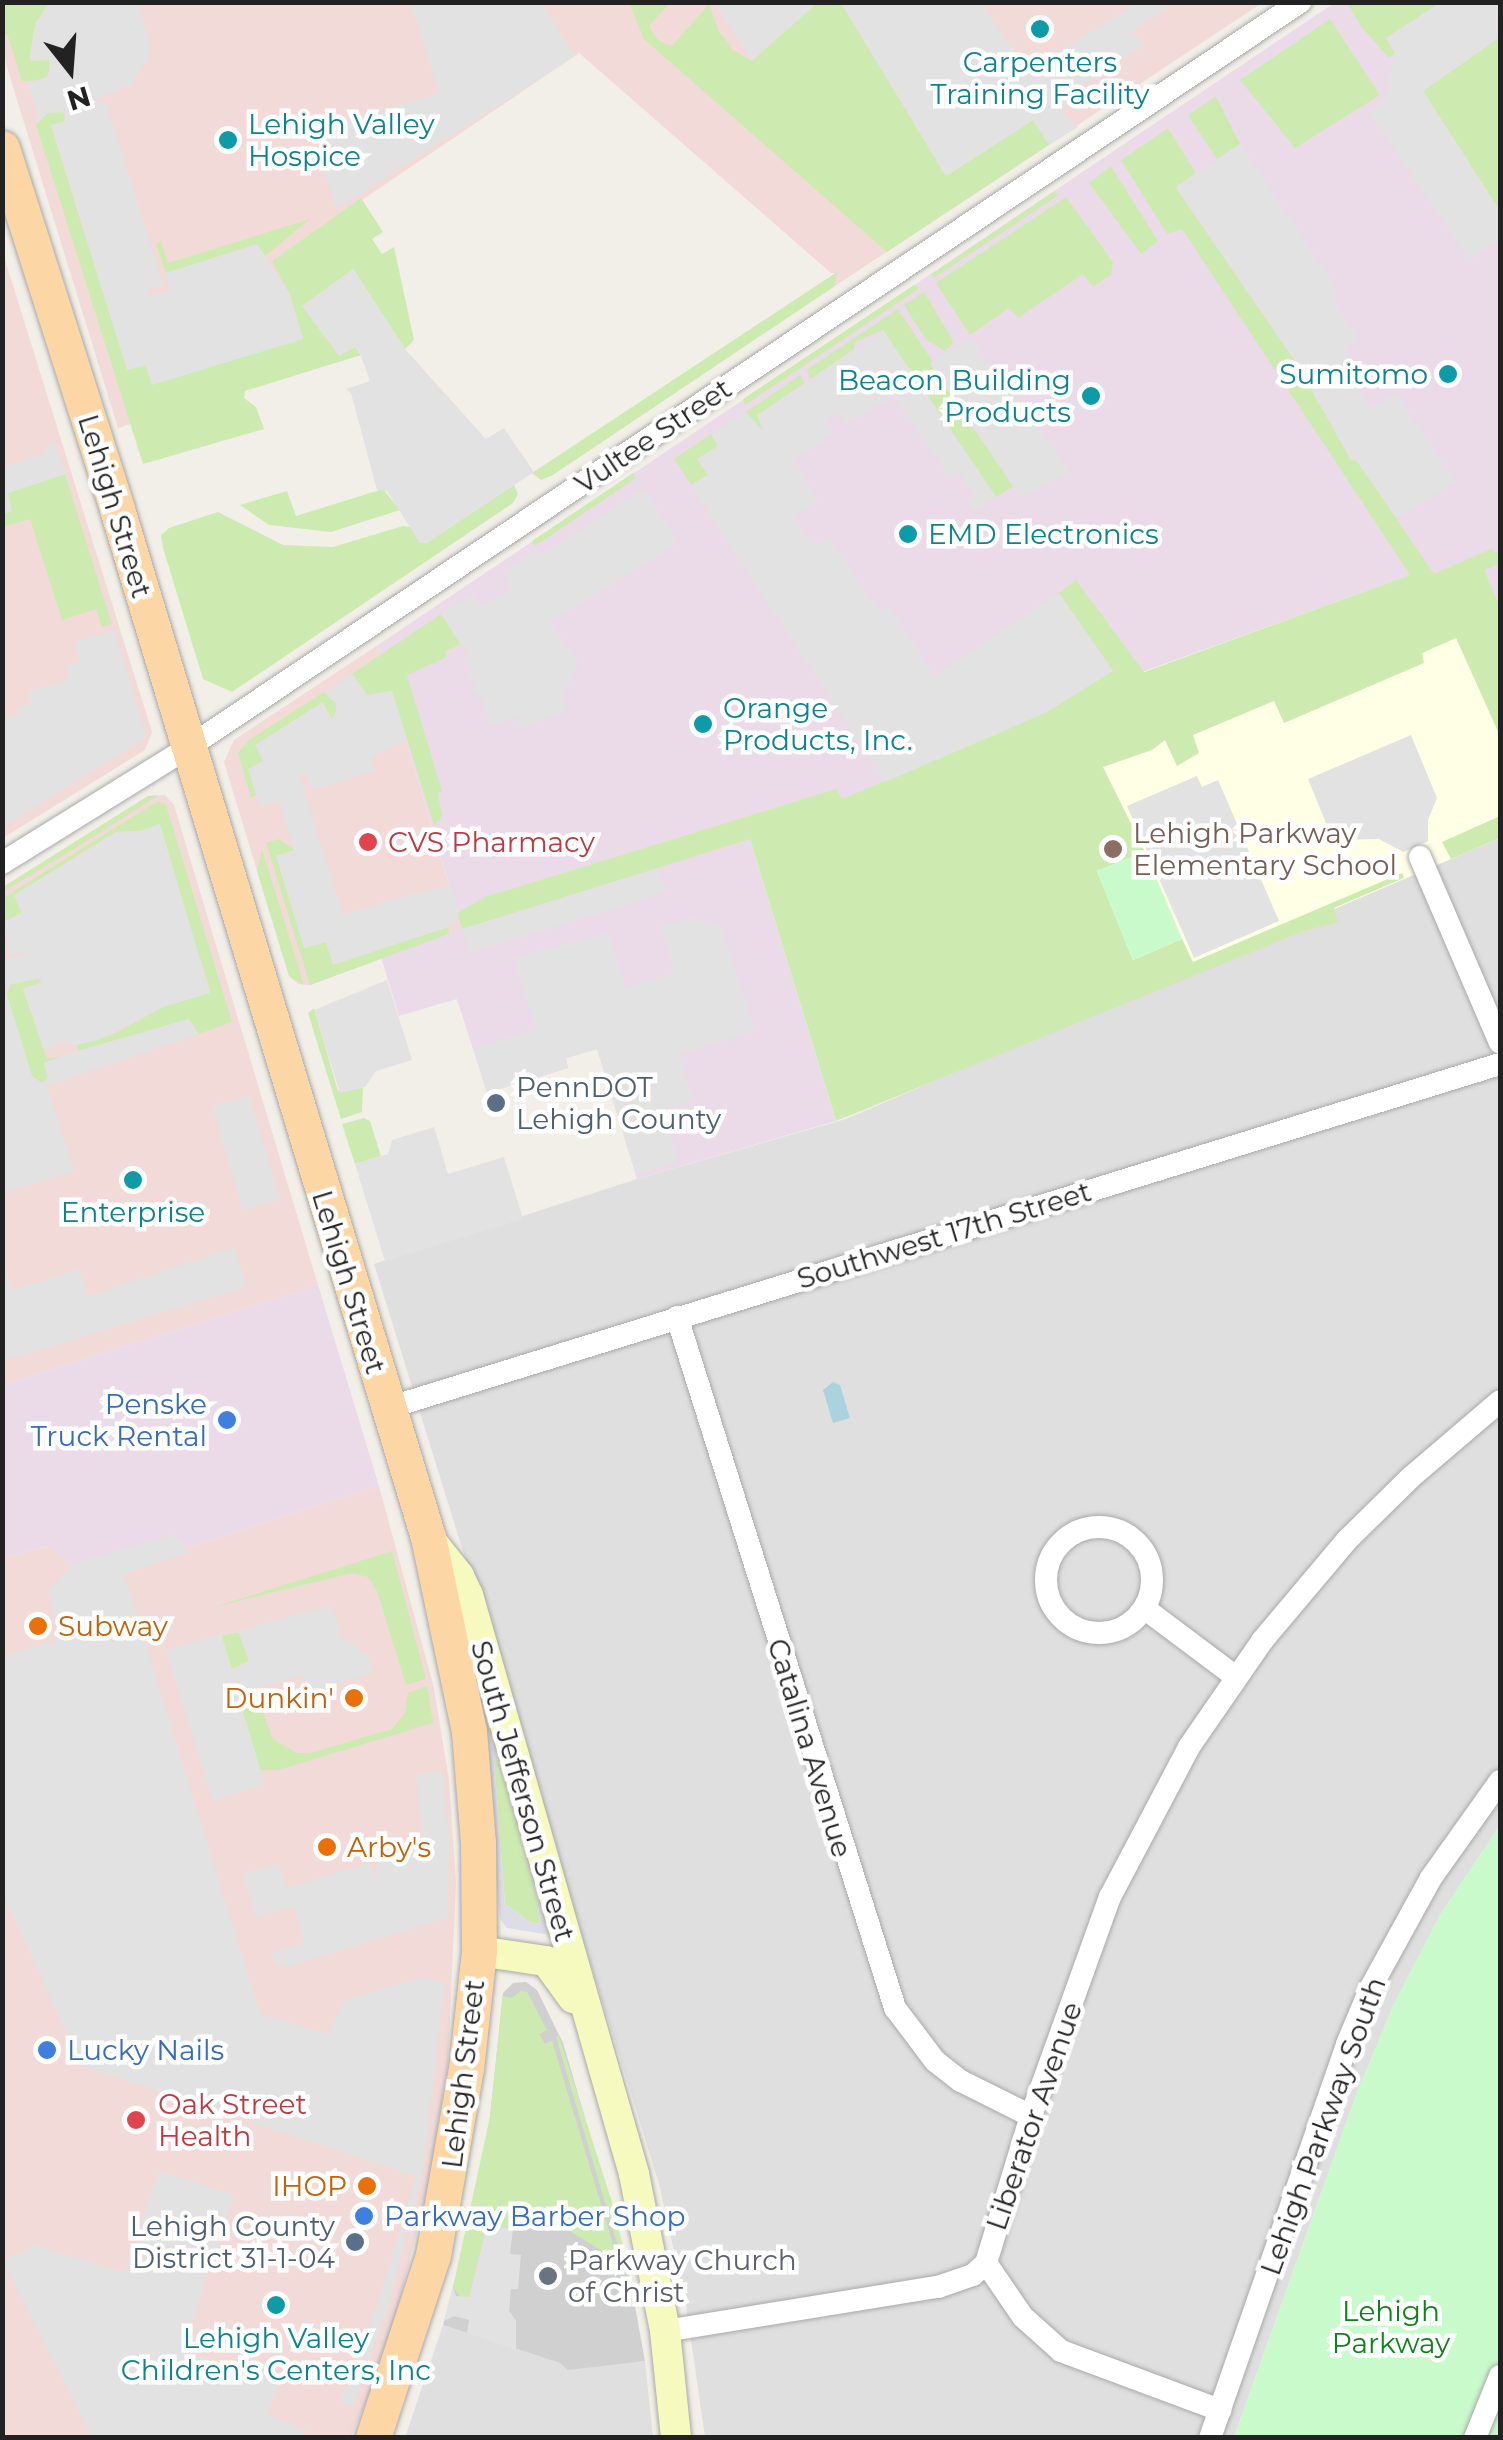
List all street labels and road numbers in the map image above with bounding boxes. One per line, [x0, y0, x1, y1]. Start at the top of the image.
street label: Vultee Street [568, 371, 738, 501]
street label: Lehigh Street [71, 410, 159, 602]
street label: Southwest 17th Street [793, 1174, 1095, 1296]
street label: Lehigh Street [305, 1186, 393, 1378]
street label: Catalina Avenue [761, 1635, 859, 1861]
street label: South Jefferson Street [464, 1637, 582, 1945]
street label: Lehigh Parkway South [1253, 1972, 1393, 2280]
street label: Lehigh Street [435, 1978, 491, 2170]
street label: Liberator Avenue [979, 1997, 1089, 2235]

